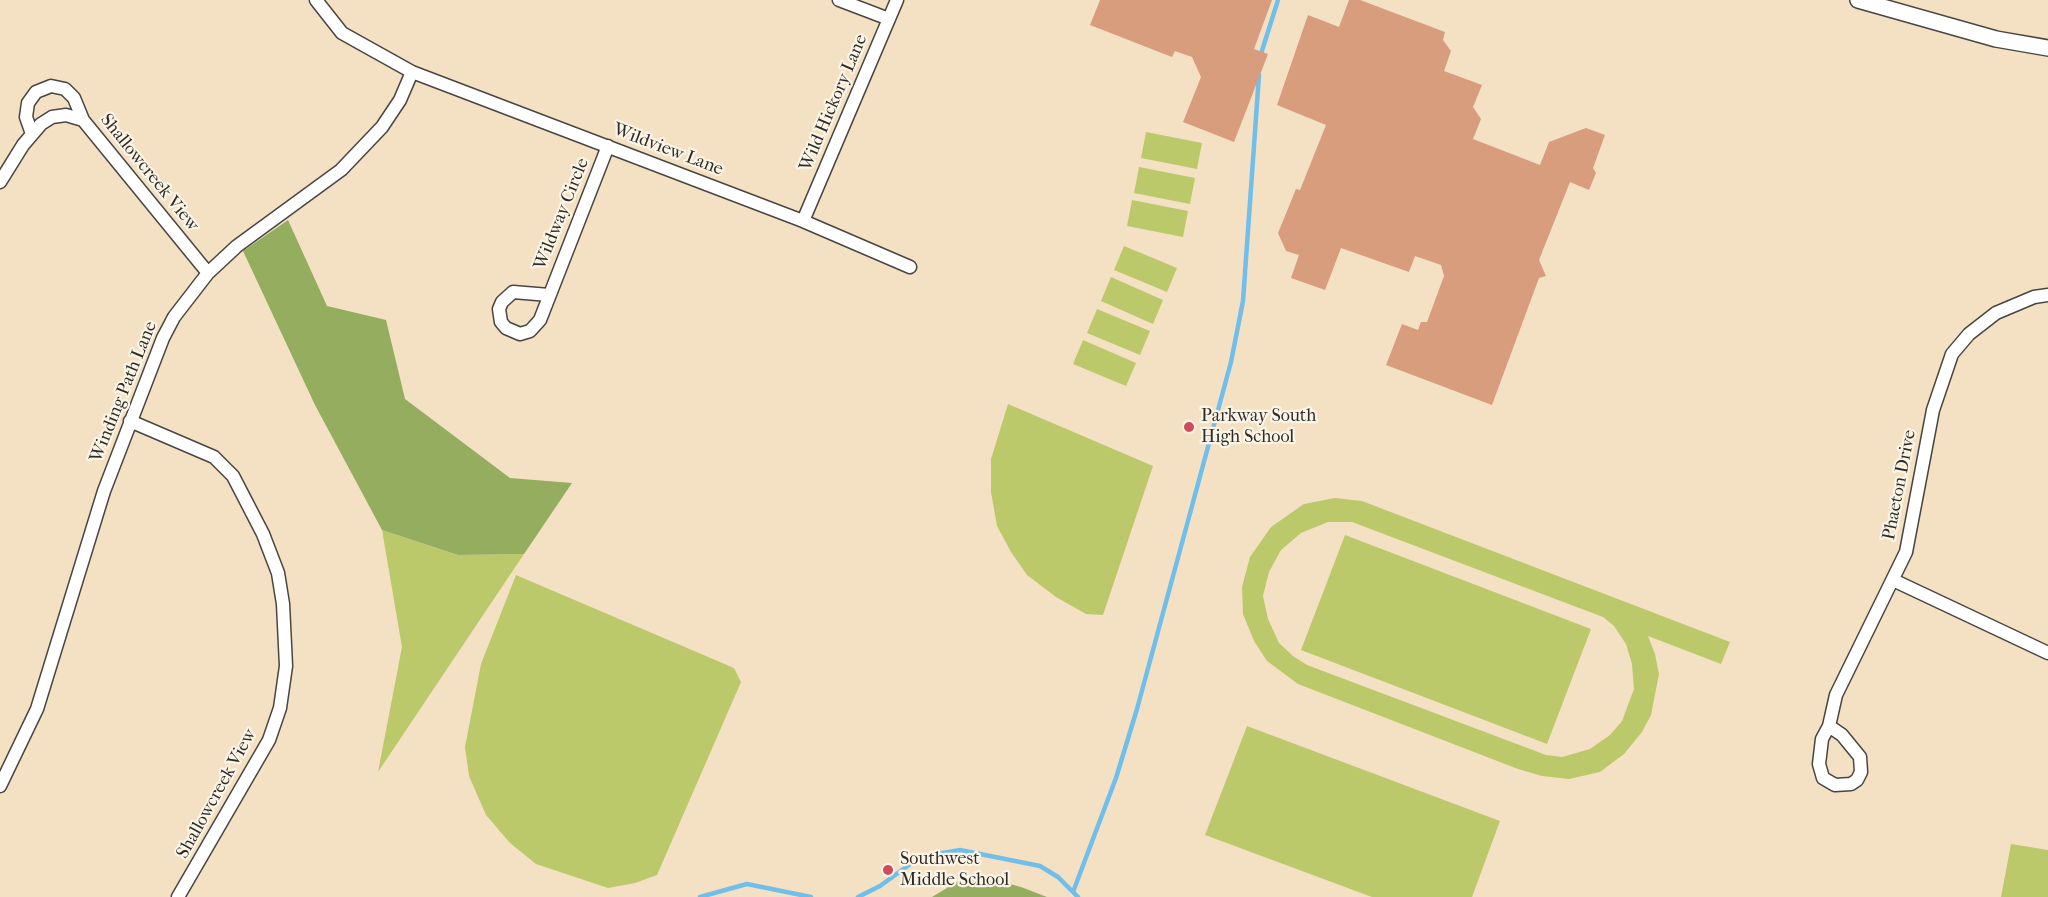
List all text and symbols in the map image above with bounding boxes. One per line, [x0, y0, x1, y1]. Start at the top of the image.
street label: Wild Hickory Lane [795, 31, 873, 175]
street label: Shallowcreek View [95, 110, 203, 236]
street label: Wildview Lane [610, 119, 726, 181]
street label: Wildway Circle [530, 155, 594, 273]
street label: Winding Path Lane [86, 318, 162, 466]
place label: Parkway South High School [1201, 406, 1316, 448]
marker: Parkway South High School [1182, 420, 1196, 434]
street label: Phaeton Drive [1879, 428, 1921, 542]
street label: Shallowcreek View [172, 725, 262, 863]
place label: Southwest Middle School [900, 849, 1009, 892]
marker: Southwest Middle School [881, 863, 895, 877]

